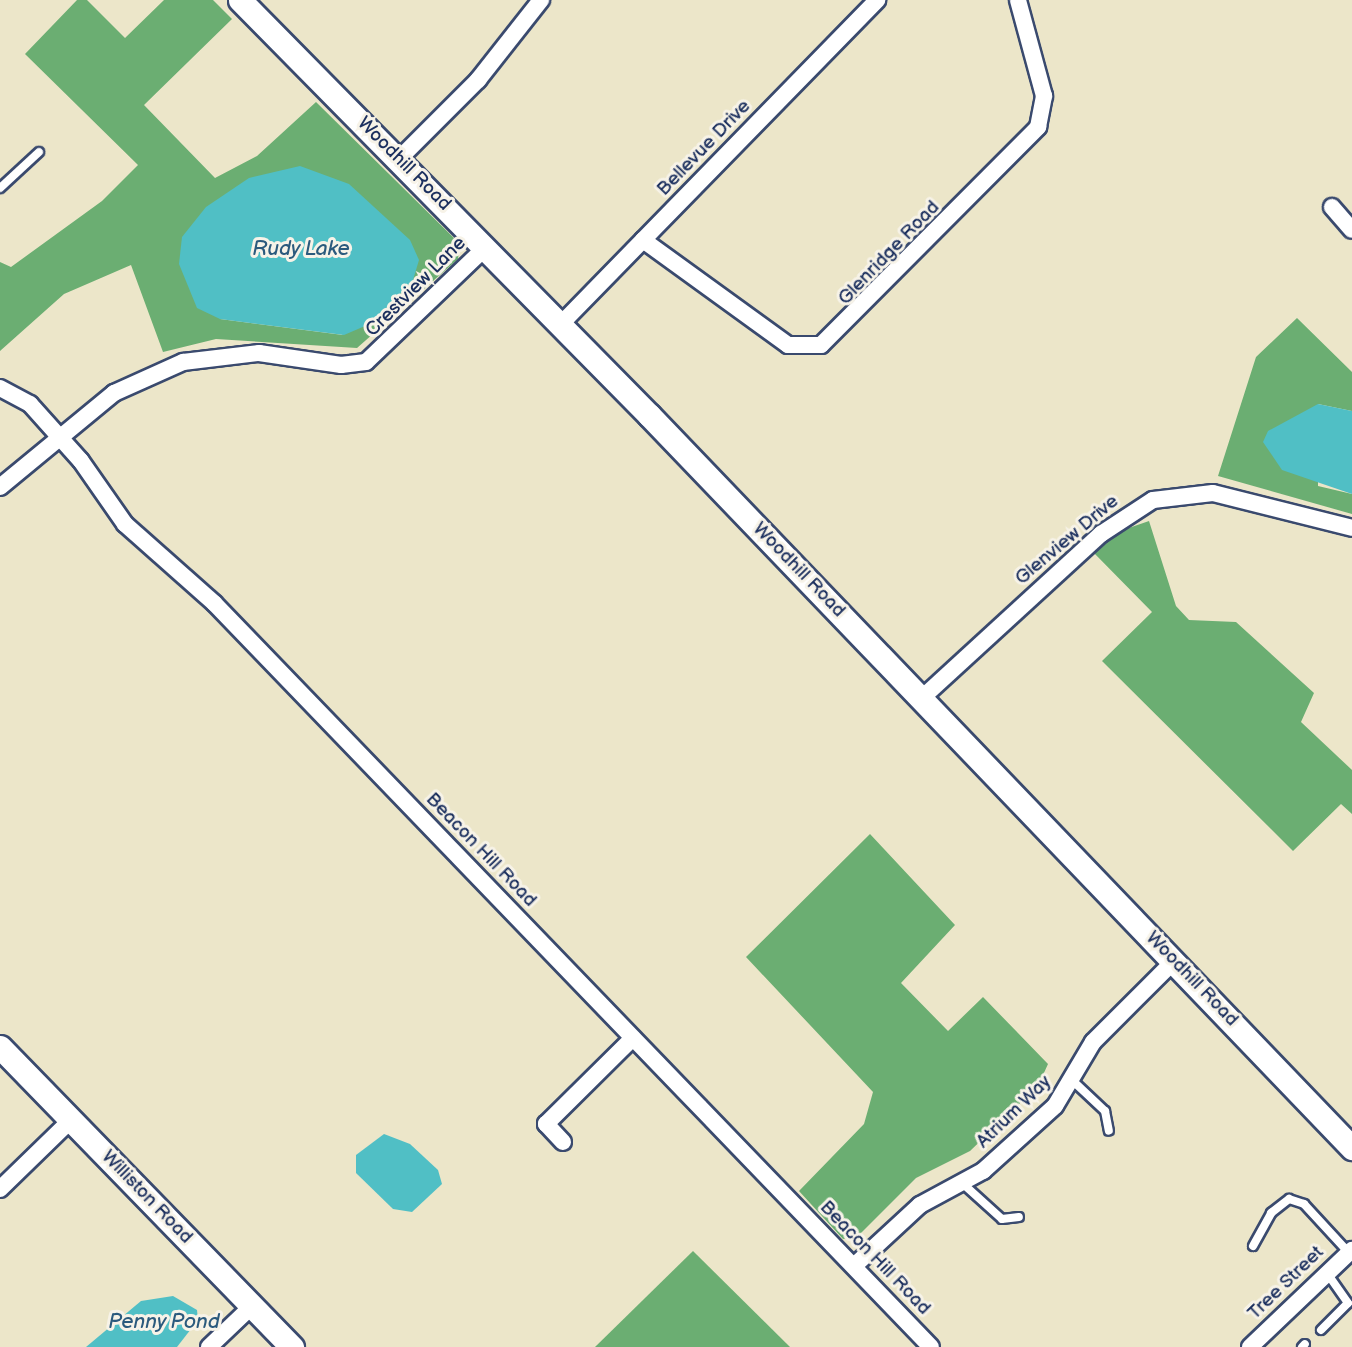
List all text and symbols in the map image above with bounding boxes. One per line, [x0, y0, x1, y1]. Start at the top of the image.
street label: Bellevue Drive [653, 95, 755, 201]
street label: Woodhill Road [352, 112, 456, 216]
street label: Glenridge Road [834, 196, 944, 310]
street label: Crestview Lane [361, 232, 471, 342]
water label: Rudy Lake [252, 236, 350, 262]
street label: Glenview Drive [1011, 490, 1123, 590]
street label: Woodhill Road [748, 518, 850, 622]
street label: Beacon Hill Road [421, 788, 541, 912]
street label: Woodhill Road [1141, 927, 1243, 1031]
street label: Atrium Way [972, 1071, 1056, 1153]
street label: Williston Road [97, 1146, 197, 1248]
street label: Beacon Hill Road [815, 1196, 935, 1320]
street label: Tree Street [1243, 1241, 1329, 1325]
water label: Penny Pond [108, 1309, 220, 1335]

